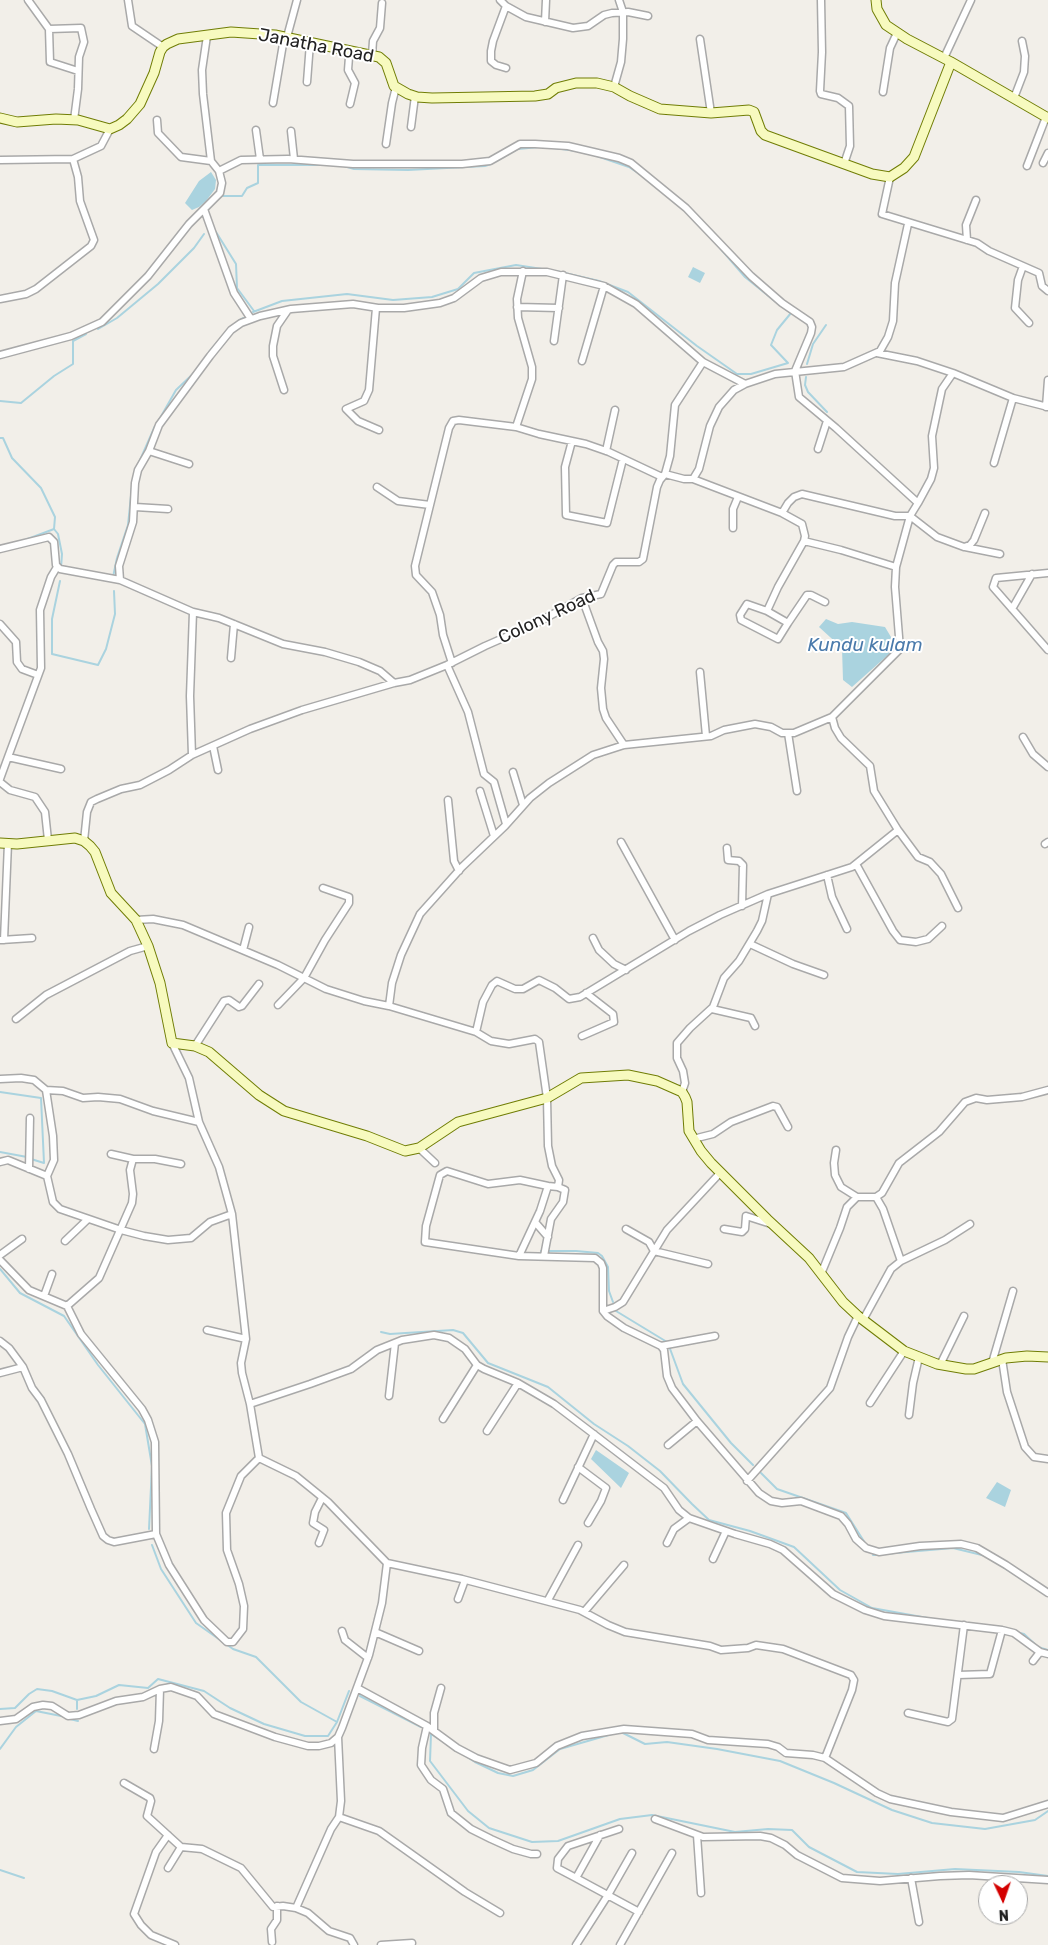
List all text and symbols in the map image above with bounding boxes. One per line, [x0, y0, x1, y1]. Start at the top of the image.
street label: Janatha Road [256, 24, 376, 68]
street label: Colony Road [495, 585, 599, 649]
water label: Kundu kulam [807, 635, 923, 657]
north arrow [978, 1875, 1028, 1925]
text: N [998, 1906, 1009, 1923]

